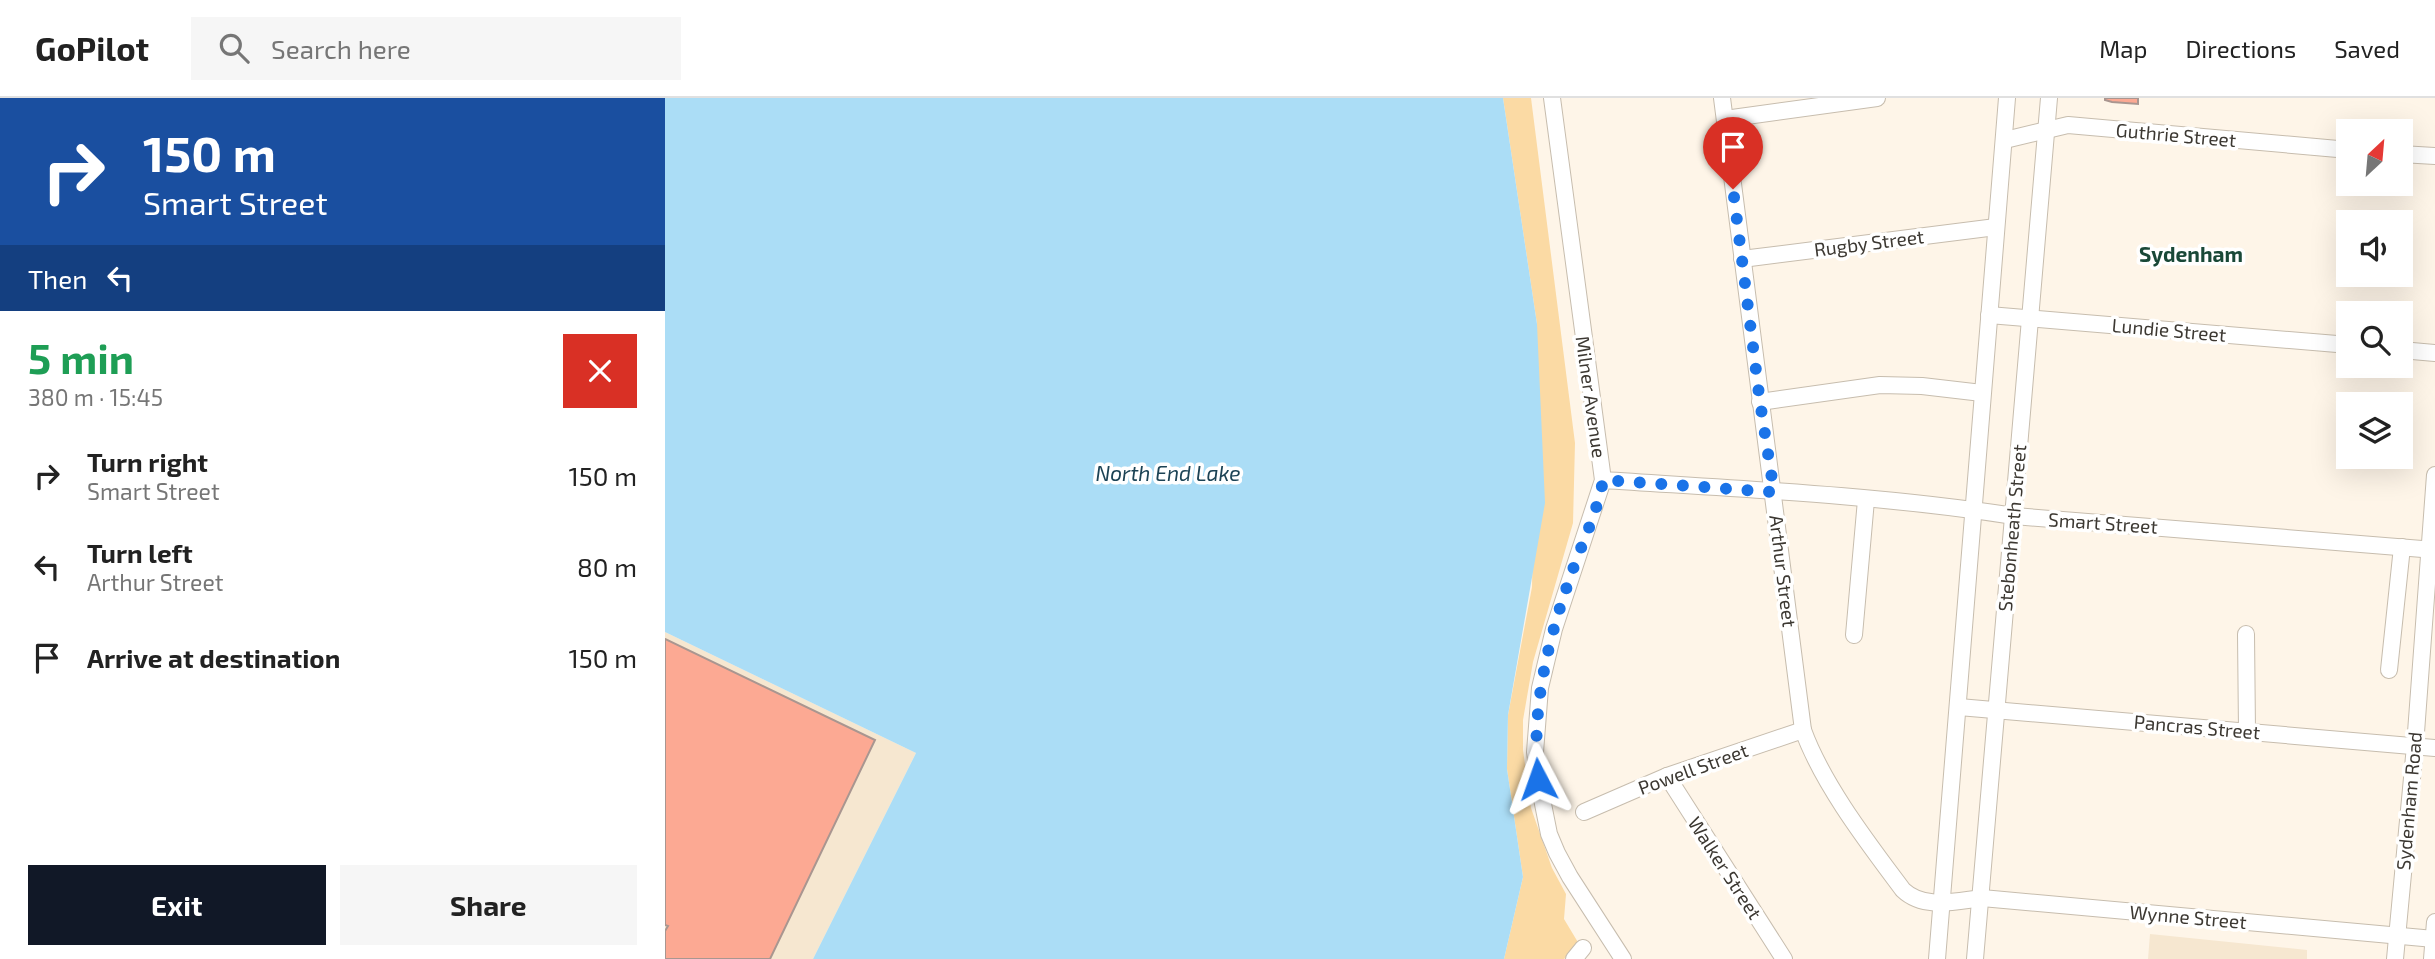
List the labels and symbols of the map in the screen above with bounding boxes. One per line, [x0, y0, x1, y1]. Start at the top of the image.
pin [1703, 117, 1763, 189]
street label: Guthrie Street [2115, 118, 2237, 151]
north arrow [2336, 119, 2413, 196]
street label: Rugby Street [1813, 224, 1925, 261]
district label: Sydenham [2139, 241, 2243, 267]
street label: Lundie Street [2111, 313, 2227, 346]
street label: Milner Avenue [1572, 334, 1611, 459]
street label: Stebonheath Street [1993, 443, 2030, 612]
water label: North End Lake [1095, 460, 1241, 485]
street label: Smart Street [2048, 507, 2159, 538]
street label: Arthur Street [1765, 514, 1802, 628]
street label: Pancras Street [2133, 710, 2261, 743]
street label: Sydenham Road [2391, 731, 2426, 871]
street label: Powell Street [1635, 738, 1751, 799]
position arrow [1501, 742, 1575, 816]
street label: Walker Street [1684, 812, 1767, 923]
street label: Wynne Street [2129, 900, 2248, 933]

